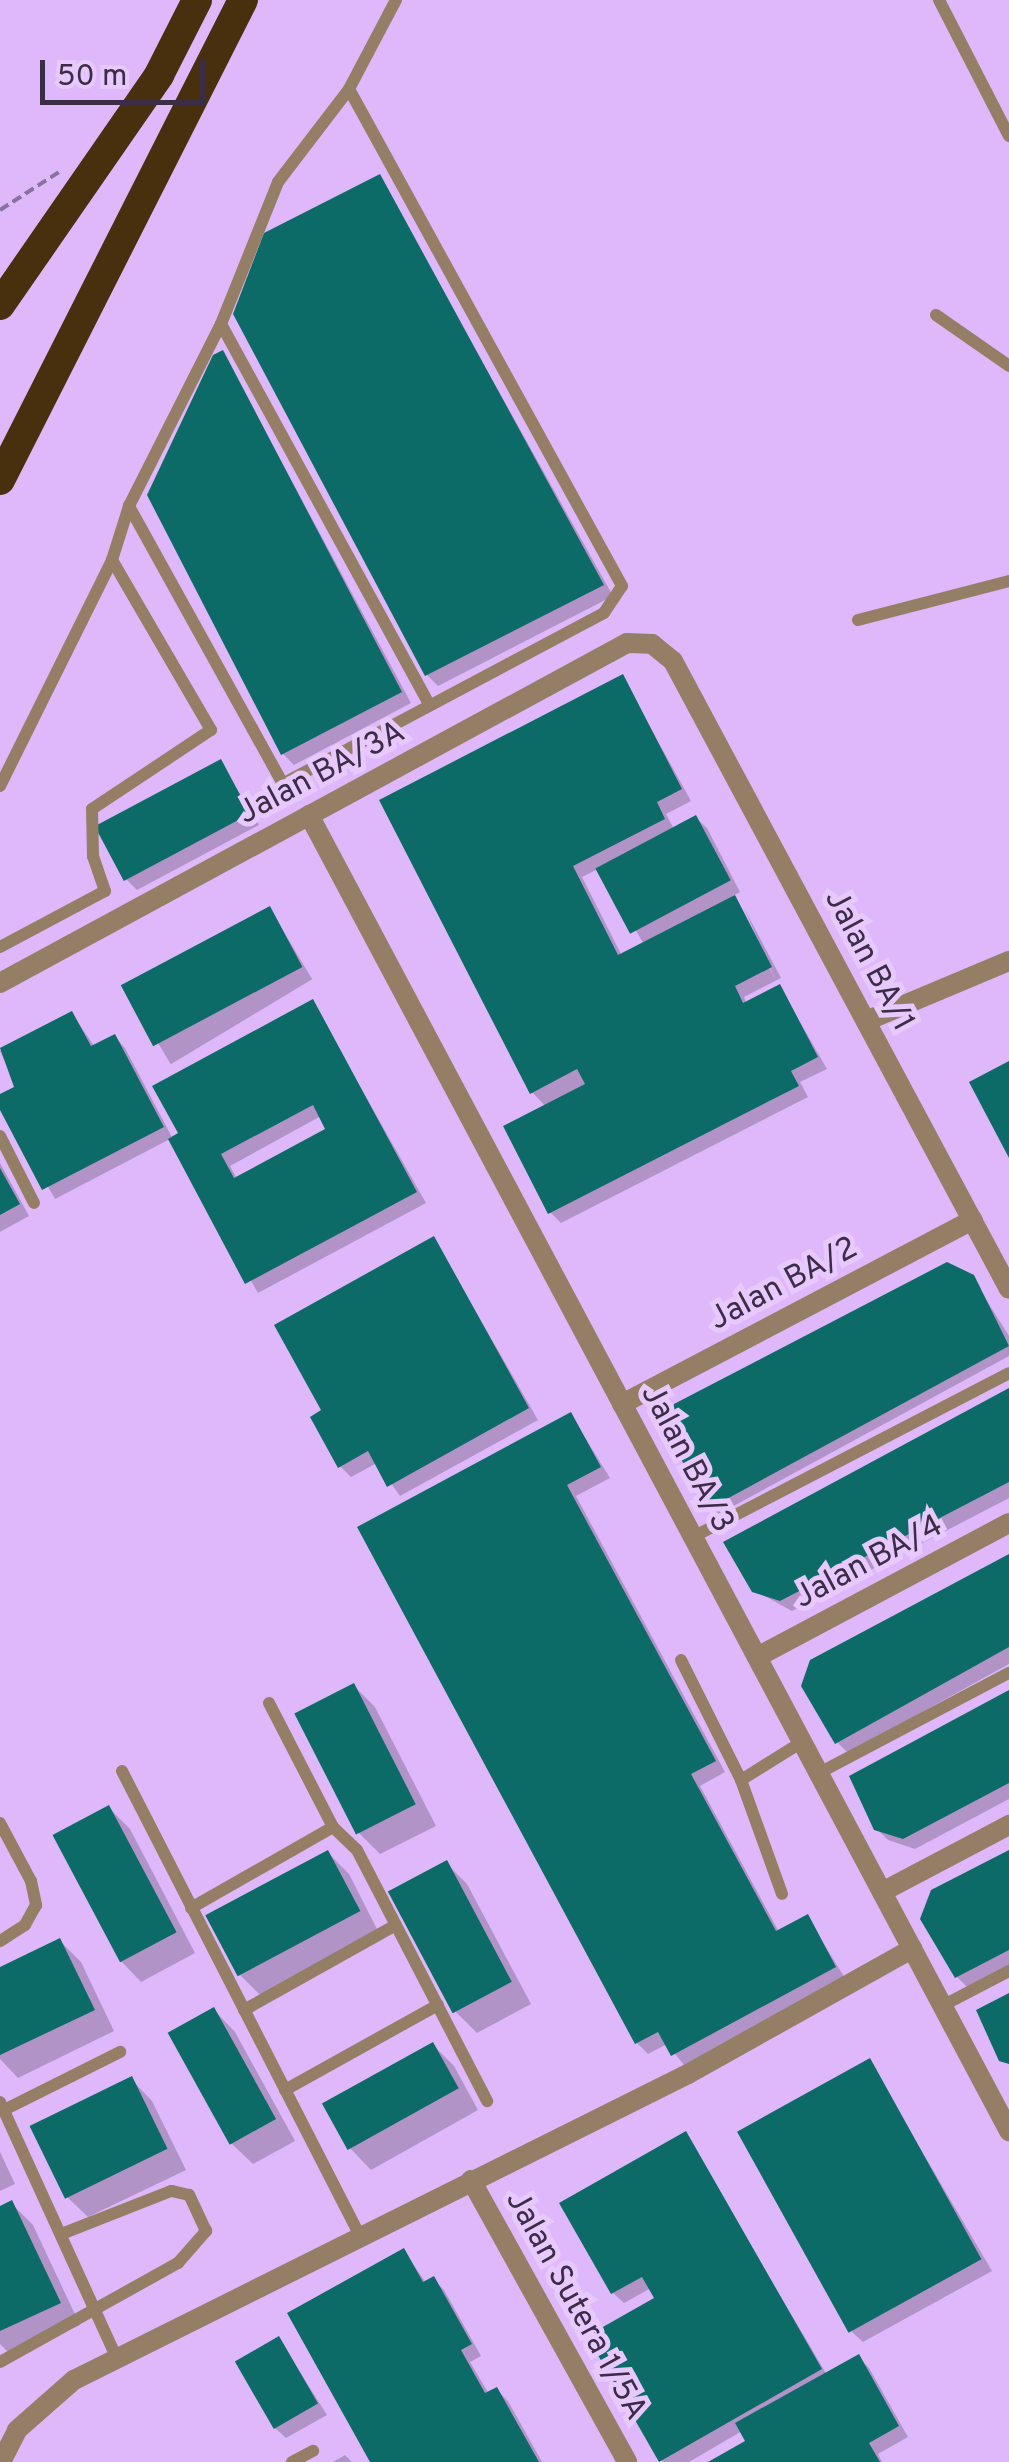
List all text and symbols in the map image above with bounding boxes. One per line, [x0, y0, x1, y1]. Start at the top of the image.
scale bar [45, 40, 210, 102]
text: 50 m [57, 59, 127, 96]
street label: Jalan BA/3A [232, 714, 412, 834]
street label: Jalan BA/1 [815, 884, 921, 1038]
street label: Jalan BA/2 [703, 1230, 865, 1340]
street label: Jalan BA/3 [631, 1378, 741, 1540]
street label: Jalan BA/4 [788, 1508, 950, 1618]
street label: Jalan Sutera 1/5A [496, 2184, 654, 2428]

